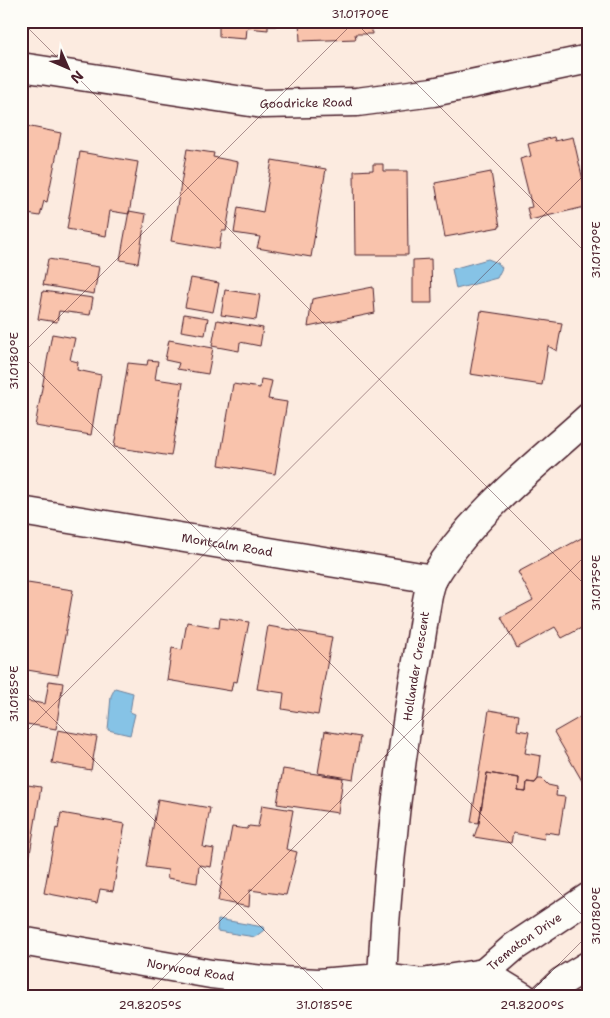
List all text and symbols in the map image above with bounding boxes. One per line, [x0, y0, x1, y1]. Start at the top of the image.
text: 31.0170°E [331, 6, 389, 22]
north arrow [42, 42, 92, 92]
text: N [67, 67, 87, 87]
street label: Goodricke Road [260, 94, 353, 112]
text: 31.0170°E [588, 221, 604, 279]
text: 31.0180°E [6, 332, 22, 390]
street label: Montcalm Road [180, 530, 274, 561]
text: 31.0175°E [588, 555, 604, 611]
street label: Hollander Crescent [399, 610, 433, 722]
text: 31.0185°E [6, 665, 22, 723]
text: 31.0180°E [588, 887, 604, 945]
street label: Trematon Drive [484, 909, 565, 975]
street label: Norwood Road [146, 955, 236, 985]
text: 29.8205°S [119, 997, 182, 1013]
text: 31.0185°E [295, 997, 353, 1013]
text: 29.8200°S [500, 997, 564, 1013]

